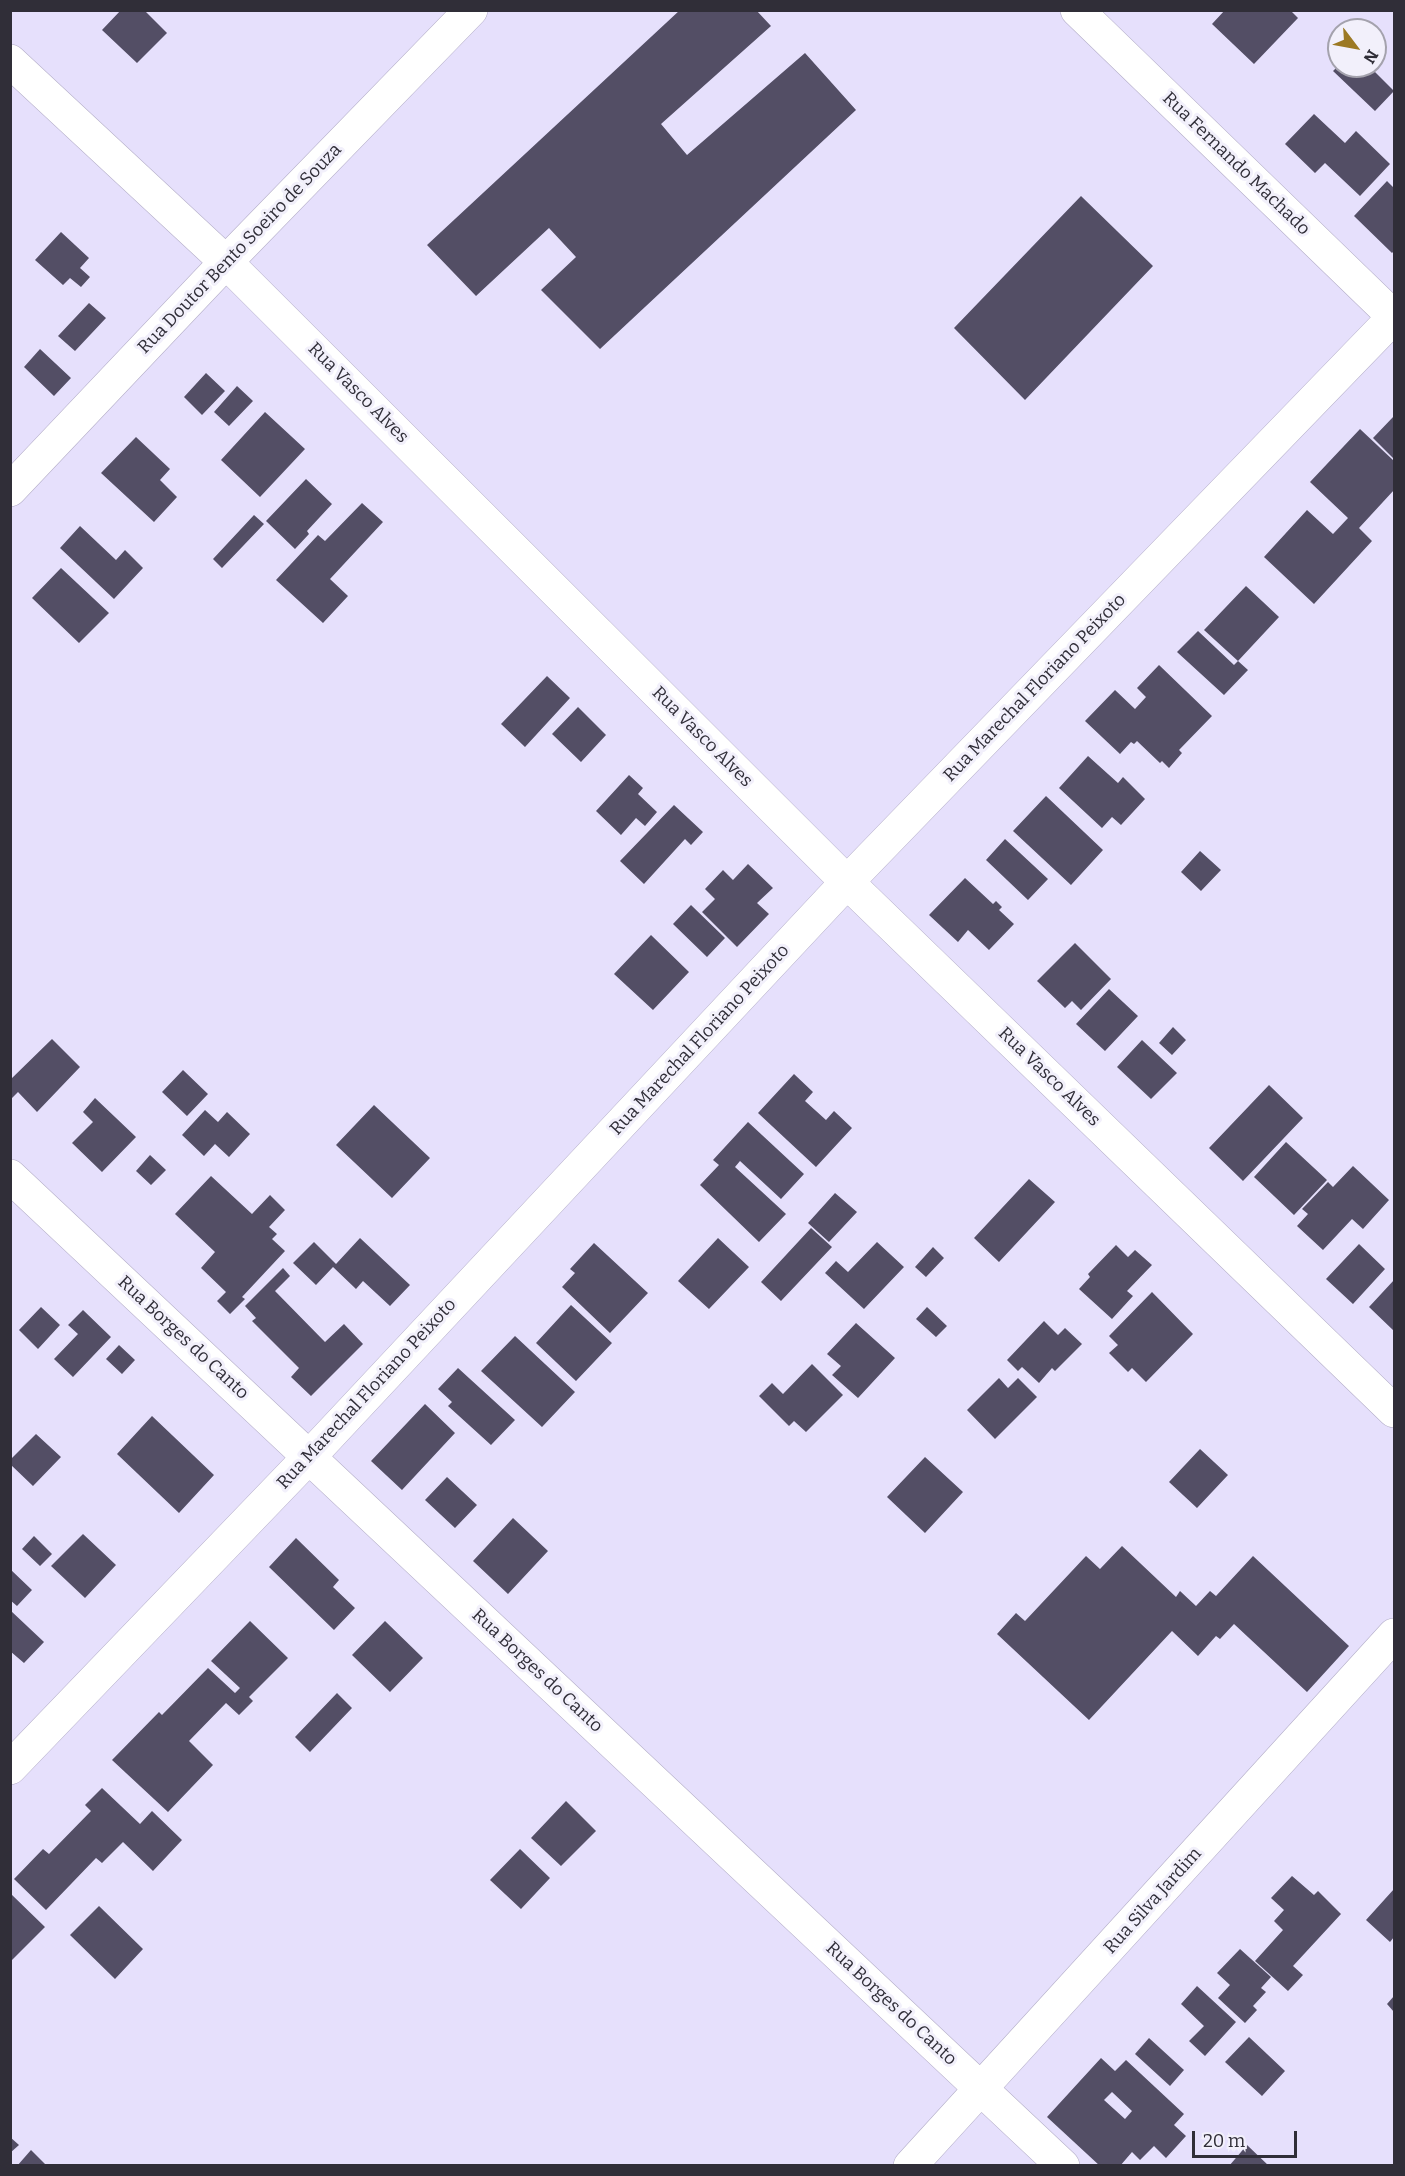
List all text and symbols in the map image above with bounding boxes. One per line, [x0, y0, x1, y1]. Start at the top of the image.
north arrow [1327, 18, 1387, 78]
text: N [1360, 46, 1382, 67]
street label: Rua Fernando Machado [1158, 88, 1314, 240]
street label: Rua Doutor Bento Soeiro de Souza [134, 139, 346, 359]
street label: Rua Vasco Alves [303, 338, 413, 448]
street label: Rua Marechal Floriano Peixoto [939, 590, 1131, 786]
street label: Rua Vasco Alves [647, 682, 757, 792]
street label: Rua Marechal Floriano Peixoto [606, 940, 794, 1140]
street label: Rua Vasco Alves [994, 1023, 1104, 1131]
street label: Rua Borges do Canto [113, 1272, 253, 1404]
street label: Rua Marechal Floriano Peixoto [273, 1294, 461, 1494]
street label: Rua Borges do Canto [467, 1605, 607, 1737]
street label: Rua Silva Jardim [1100, 1843, 1206, 1959]
street label: Rua Borges do Canto [821, 1938, 961, 2070]
scale bar [1195, 2119, 1300, 2157]
text: 20 m [1203, 2130, 1245, 2152]

